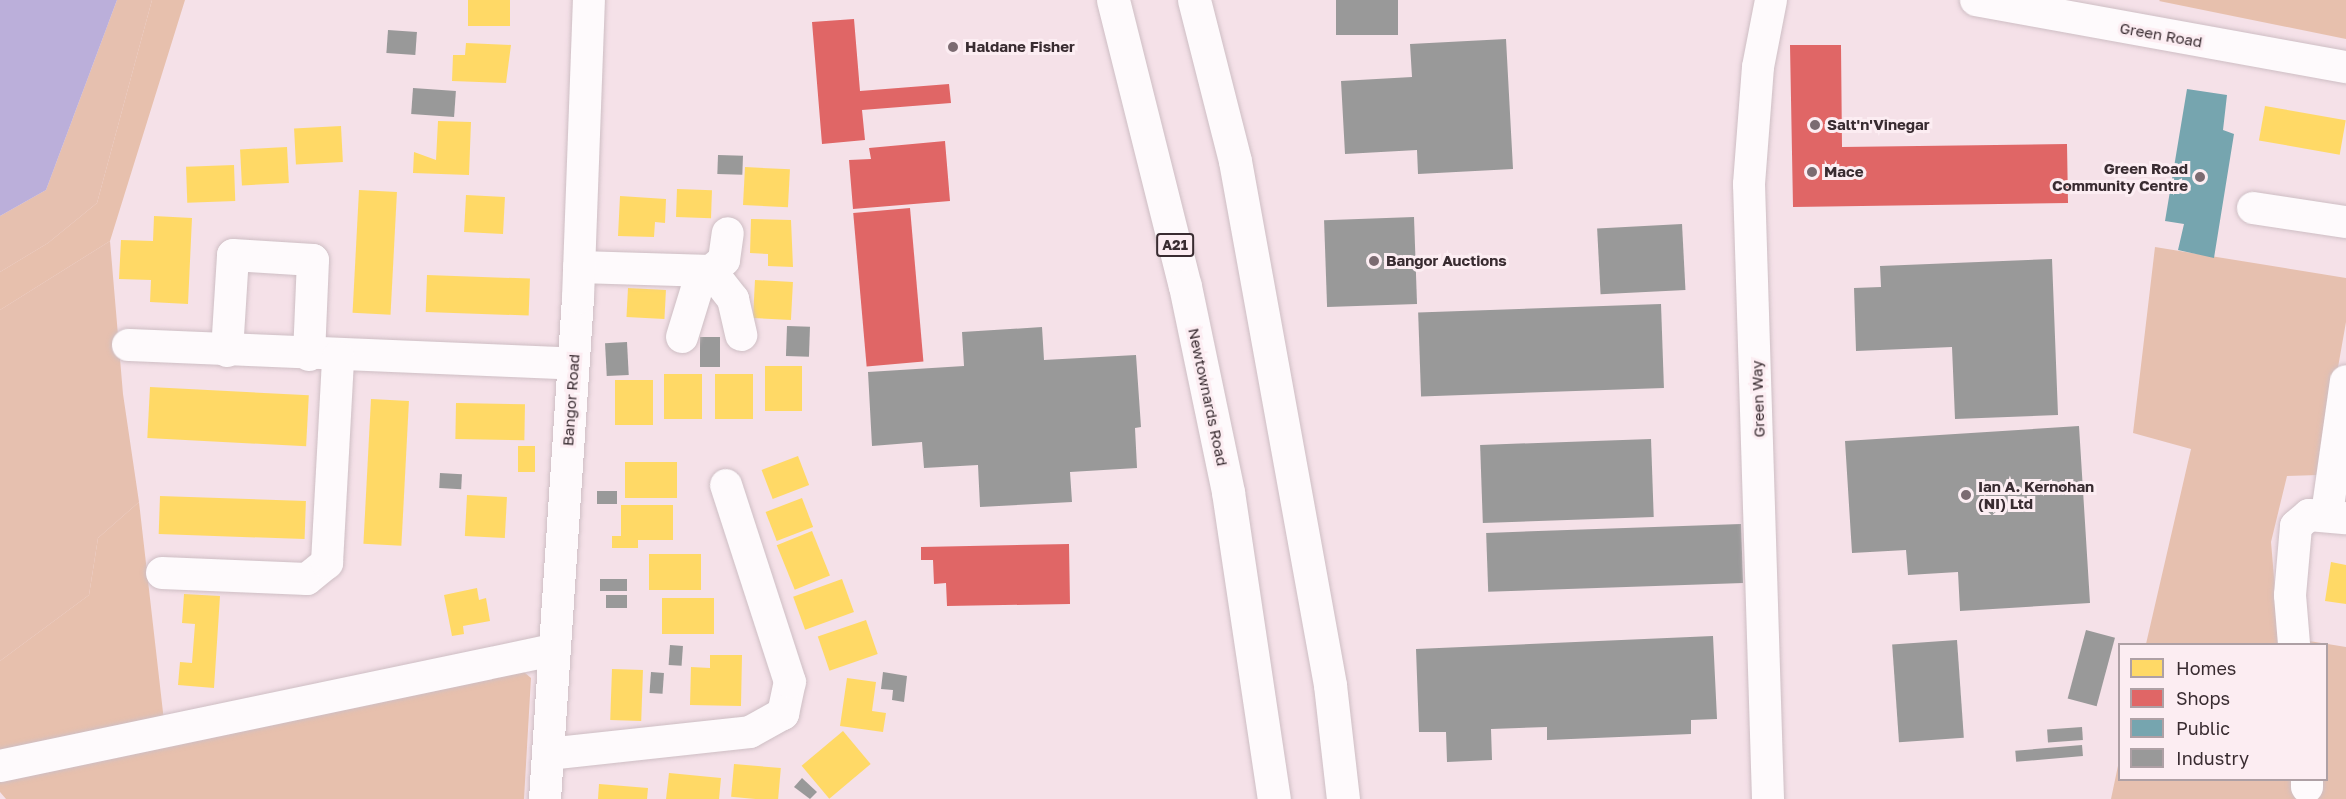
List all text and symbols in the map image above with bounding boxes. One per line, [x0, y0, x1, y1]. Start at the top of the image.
street label: Green Road [2118, 19, 2204, 51]
place label: Haldane Fisher [965, 38, 1075, 56]
marker: Haldane Fisher [946, 40, 960, 54]
place label: Salt'n'Vinegar [1827, 116, 1930, 134]
marker: Salt'n'Vinegar [1808, 118, 1822, 132]
place label: Green Road Community Centre [2052, 159, 2188, 194]
place label: Mace [1824, 163, 1864, 181]
marker: Mace [1805, 165, 1819, 179]
marker: Green Road Community Centre [2193, 170, 2207, 184]
road number: A21 [1156, 234, 1194, 256]
place label: Bangor Auctions [1386, 252, 1507, 270]
marker: Bangor Auctions [1367, 254, 1381, 268]
street label: Newtownards Road [1185, 326, 1231, 468]
street label: Bangor Road [559, 353, 583, 447]
street label: Green Way [1748, 360, 1768, 438]
place label: Ian A. Kernohan (NI) Ltd [1978, 477, 2094, 512]
marker: Ian A. Kernohan (NI) Ltd [1959, 488, 1973, 502]
legend [2118, 643, 2328, 781]
text: Homes [2176, 657, 2236, 679]
text: Shops [2176, 687, 2230, 709]
text: Public [2176, 717, 2230, 739]
text: Industry [2176, 747, 2249, 769]

